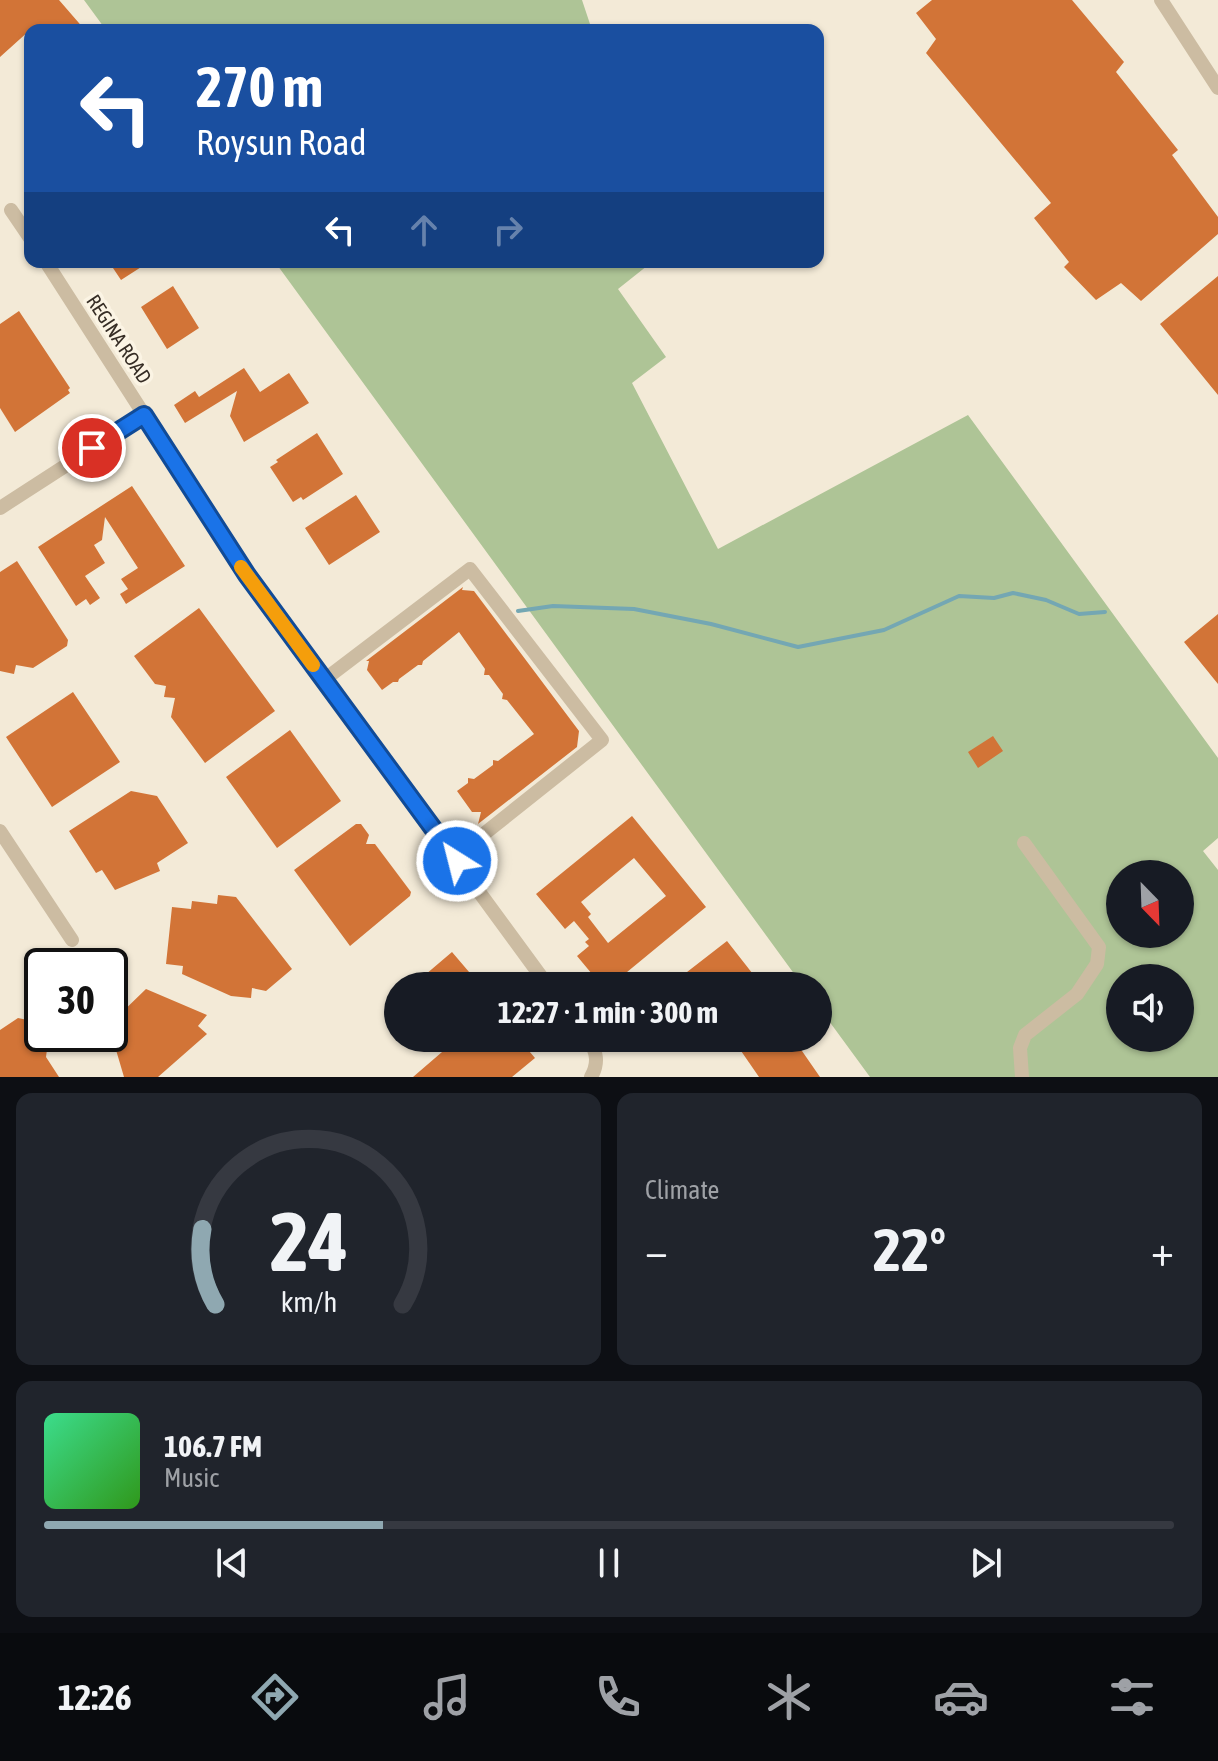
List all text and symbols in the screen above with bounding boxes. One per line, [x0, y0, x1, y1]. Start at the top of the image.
text: 270 m [196, 55, 323, 119]
icon: left [64, 56, 168, 160]
text: Roysun Road [196, 121, 367, 163]
icon: left [318, 208, 362, 252]
icon: ahead [402, 208, 446, 252]
icon: right [486, 208, 530, 252]
street label: REGINA ROAD [82, 290, 157, 387]
pin [58, 414, 126, 482]
icon: arrive [70, 426, 114, 470]
position arrow [415, 819, 499, 903]
north arrow [1106, 860, 1194, 948]
map controls [1106, 860, 1194, 1052]
speed limit sign: 30 [24, 948, 128, 1052]
button: sound [1106, 964, 1194, 1052]
text: 12:27 · 1 min · 300 m [498, 995, 718, 1029]
text: Climate [645, 1175, 719, 1205]
text: 24 [269, 1193, 348, 1289]
text: 22° [873, 1215, 946, 1284]
text: − [645, 1225, 668, 1275]
text: + [1151, 1225, 1174, 1275]
text: km/h [280, 1285, 337, 1318]
text: 106.7 FM [164, 1429, 262, 1463]
text: Music [164, 1463, 219, 1493]
icon: previous [210, 1541, 254, 1585]
icon: pause [587, 1541, 631, 1585]
icon: next [964, 1541, 1008, 1585]
icon: directions [247, 1669, 303, 1725]
icon: music [419, 1669, 475, 1725]
icon: phone [590, 1669, 646, 1725]
icon: climate [761, 1669, 817, 1725]
icon: car [933, 1669, 989, 1725]
icon: filters [1104, 1669, 1160, 1725]
text: 12:26 [58, 1676, 132, 1718]

